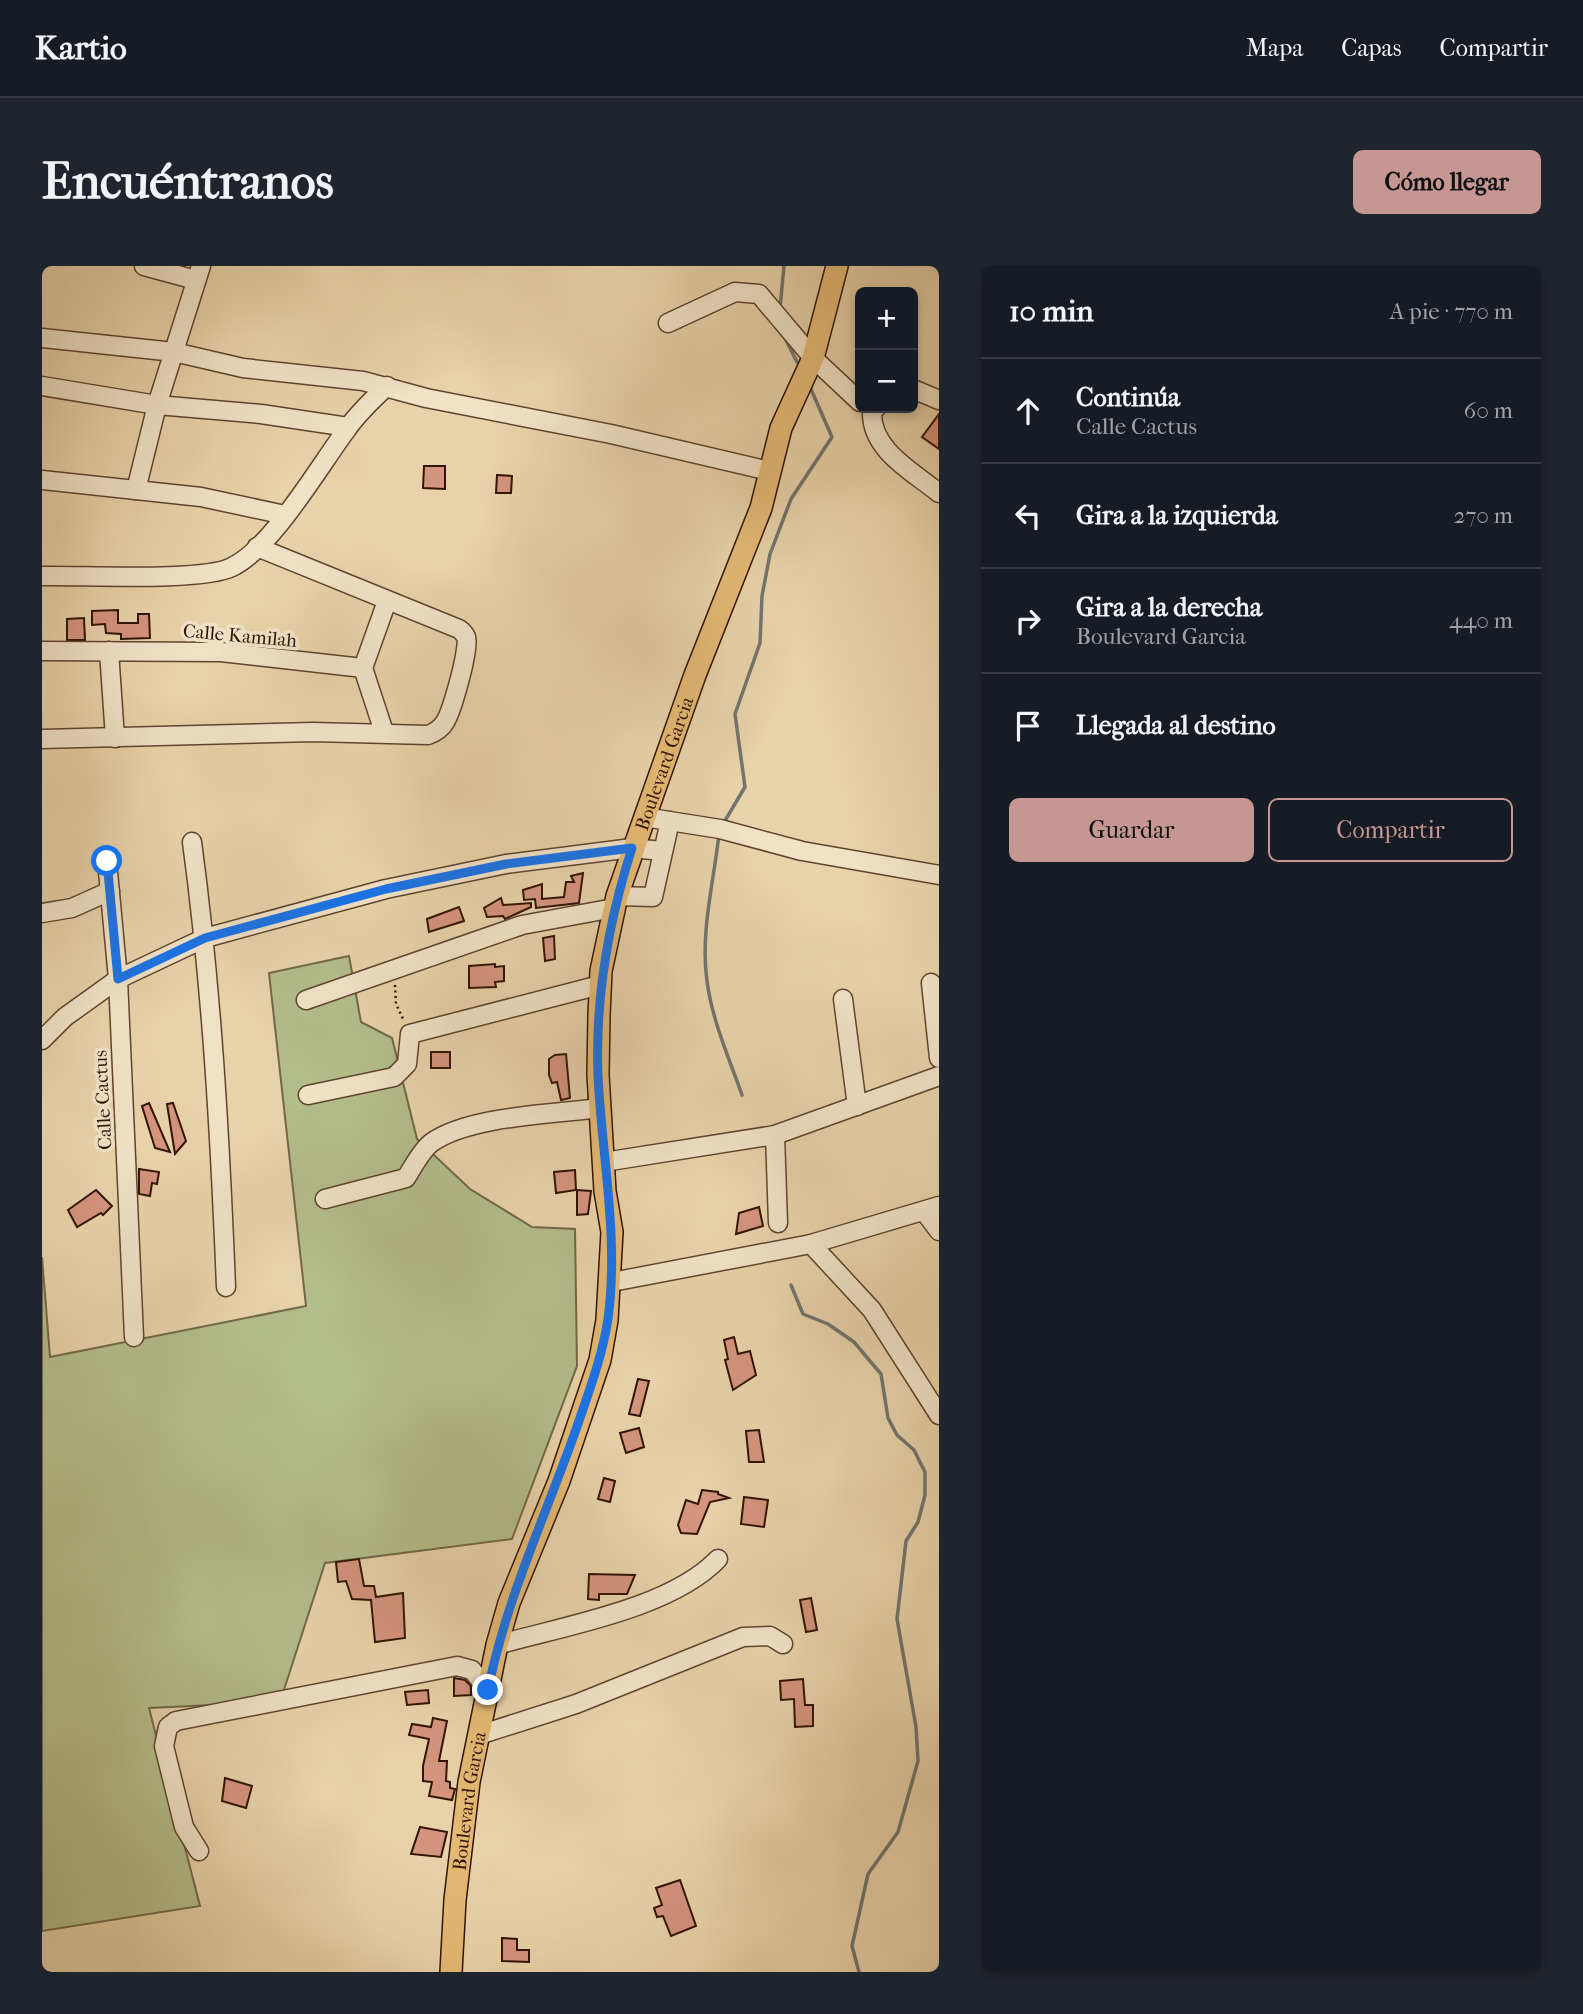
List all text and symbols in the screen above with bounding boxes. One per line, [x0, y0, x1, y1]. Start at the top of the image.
text: Kartio [35, 29, 127, 68]
text: Mapa [1246, 34, 1303, 62]
text: Capas [1341, 34, 1402, 62]
text: Compartir [1440, 34, 1548, 62]
button: Cómo llegar [1353, 150, 1541, 214]
text: Encuéntranos [42, 153, 334, 211]
map controls [855, 287, 918, 413]
button: + [855, 287, 918, 350]
text: 10 min [1009, 294, 1094, 329]
text: A pie · 770 m [1389, 298, 1513, 325]
button: − [855, 350, 918, 413]
text: Continúa [1076, 382, 1180, 413]
icon: ahead [1009, 392, 1047, 430]
text: 60 m [1464, 397, 1513, 424]
text: Calle Cactus [1076, 413, 1197, 440]
icon: left [1009, 497, 1047, 535]
text: Gira a la izquierda [1076, 500, 1278, 531]
text: 270 m [1453, 502, 1513, 529]
text: Gira a la derecha [1076, 592, 1262, 623]
icon: right [1009, 602, 1047, 640]
text: 440 m [1449, 607, 1513, 634]
street label: Calle Kamilah [182, 620, 298, 652]
text: Boulevard Garcia [1076, 623, 1246, 650]
street label: Boulevard Garcia [631, 694, 699, 834]
icon: arrive [1009, 707, 1047, 745]
text: Llegada al destino [1076, 710, 1276, 741]
button: Guardar [1009, 798, 1254, 862]
button: Compartir [1268, 798, 1513, 862]
route start [91, 845, 122, 876]
street label: Calle Cactus [89, 1049, 117, 1150]
route end [472, 1674, 503, 1705]
street label: Boulevard Garcia [449, 1730, 491, 1872]

